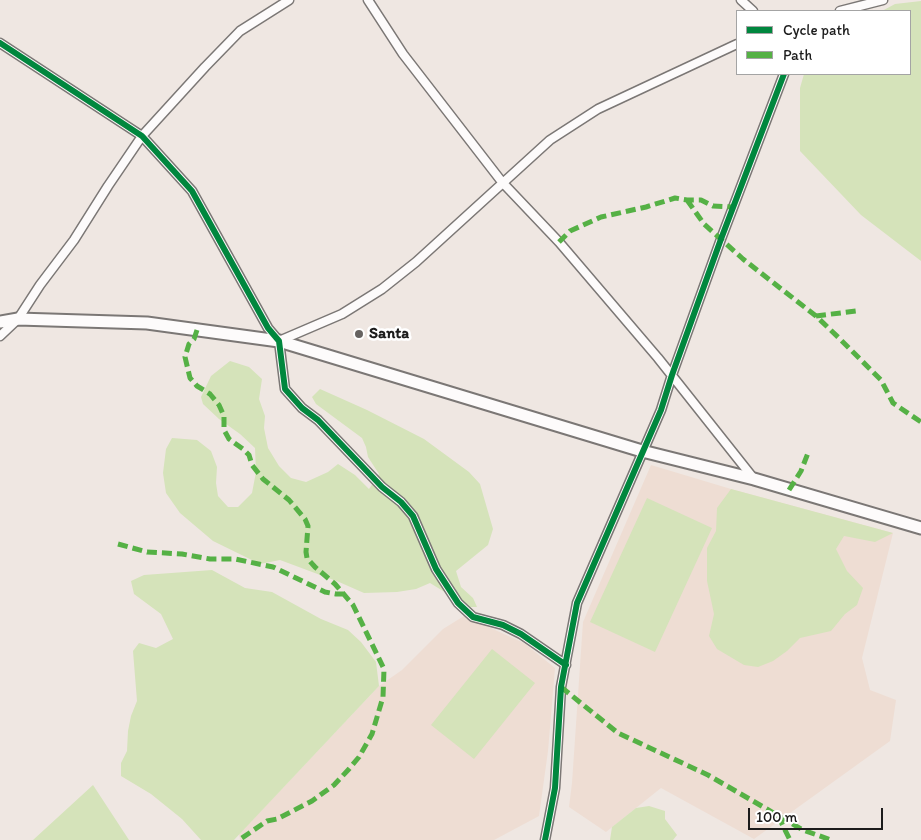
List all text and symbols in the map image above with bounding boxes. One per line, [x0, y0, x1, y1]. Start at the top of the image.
legend [736, 10, 911, 75]
text: Cycle path [783, 21, 850, 39]
text: Path [783, 46, 812, 64]
place label: Santa [369, 324, 409, 344]
marker: Santa [353, 328, 365, 340]
scale bar [751, 798, 886, 830]
text: 100 m [756, 808, 797, 826]

